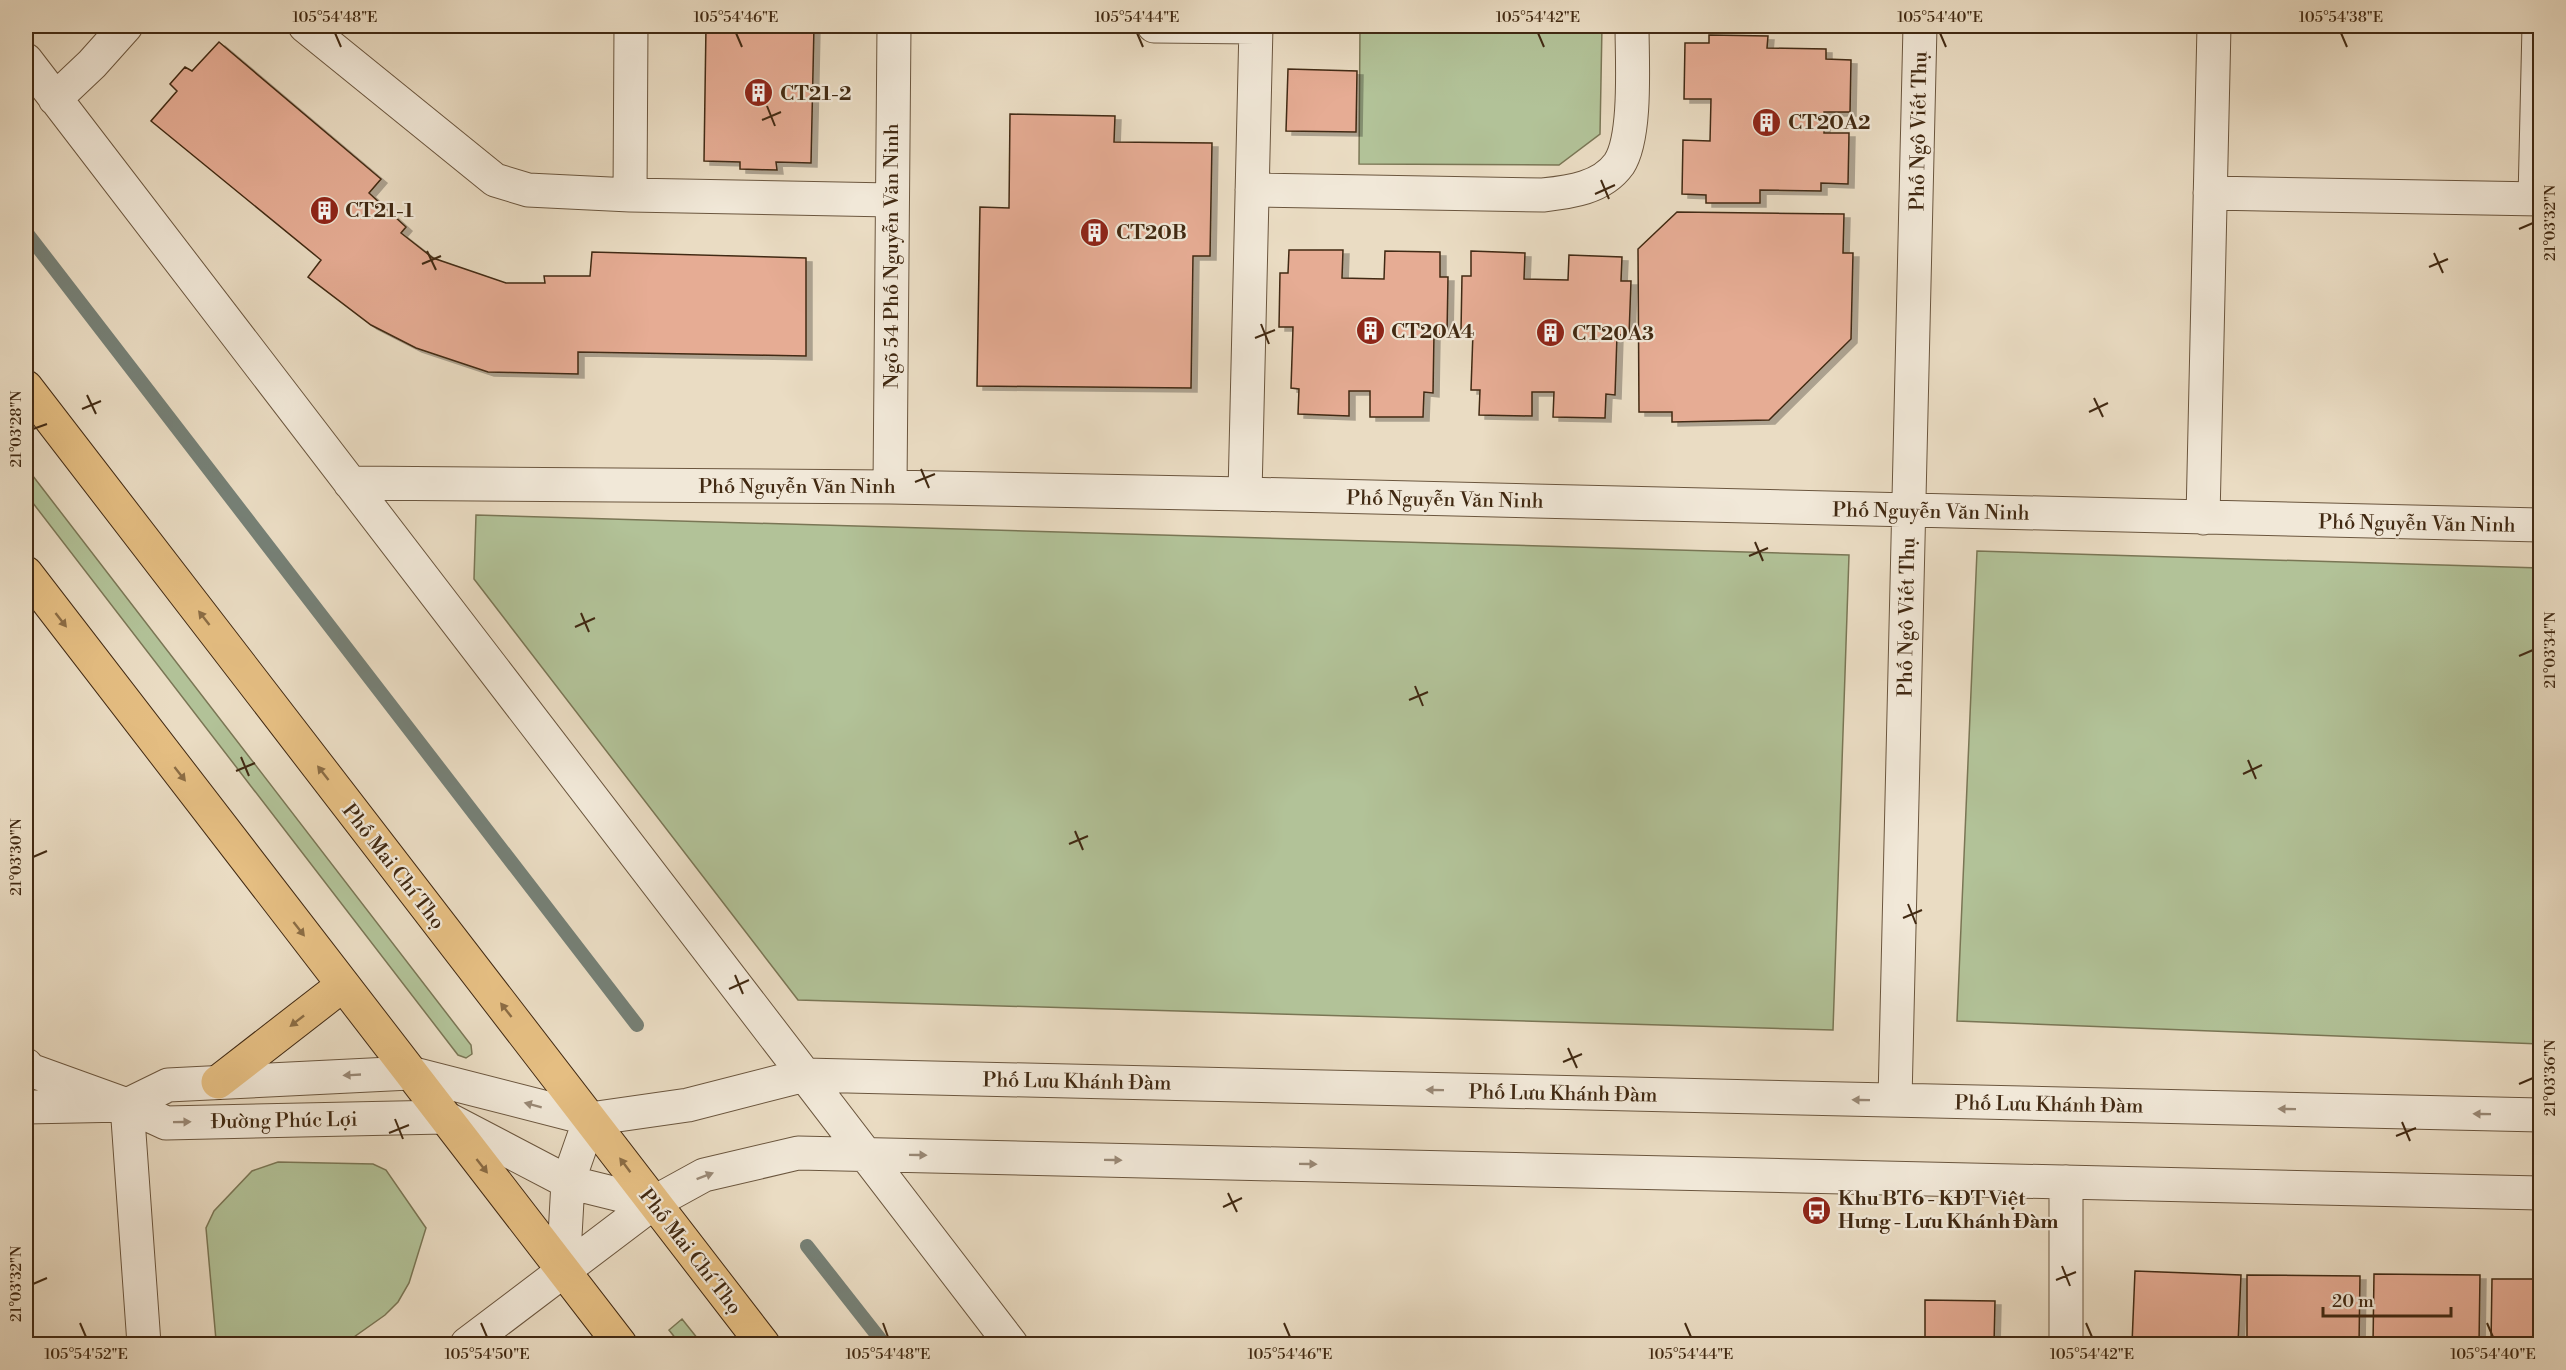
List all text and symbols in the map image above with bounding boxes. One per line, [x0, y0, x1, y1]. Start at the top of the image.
text: 105°54'48"E [293, 8, 377, 27]
text: 105°54'46"E [694, 8, 778, 27]
text: 105°54'44"E [1095, 8, 1179, 27]
text: 105°54'42"E [1496, 8, 1580, 27]
text: 105°54'40"E [1897, 8, 1983, 27]
text: 105°54'38"E [2299, 8, 2383, 27]
street label: Phố Ngô Viết Thụ [1906, 50, 1933, 211]
building icon: CT21-2 [743, 77, 775, 109]
place label: CT21-2 [780, 82, 851, 107]
building icon: CT20A2 [1751, 106, 1783, 138]
place label: CT20A2 [1788, 111, 1871, 136]
street label: Ngõ 54 Phố Nguyễn Văn Ninh [880, 123, 905, 389]
text: 21°03'32"N [2541, 185, 2560, 261]
building icon: CT21-1 [308, 194, 340, 226]
place label: CT21-1 [345, 199, 414, 224]
building icon: CT20B [1079, 216, 1111, 248]
place label: CT20B [1116, 221, 1187, 246]
building icon: CT20A4 [1354, 315, 1386, 347]
building icon: CT20A3 [1535, 317, 1567, 349]
place label: CT20A4 [1391, 320, 1474, 345]
place label: CT20A3 [1572, 322, 1654, 347]
text: 21°03'28"N [7, 390, 26, 468]
street label: Phố Nguyễn Văn Ninh [698, 475, 896, 500]
street label: Phố Nguyễn Văn Ninh [1346, 486, 1544, 515]
street label: Phố Nguyễn Văn Ninh [1832, 498, 2030, 527]
street label: Phố Nguyễn Văn Ninh [2318, 510, 2516, 539]
street label: Phố Ngô Viết Thụ [1894, 536, 1921, 697]
one-way arrow [198, 611, 210, 626]
one-way arrow [55, 612, 67, 627]
text: 21°03'34"N [2541, 612, 2560, 688]
one-way arrow [317, 765, 329, 780]
one-way arrow [174, 766, 187, 782]
street label: Phố Mai Chí Thọ [336, 799, 450, 935]
text: 21°03'30"N [7, 818, 26, 896]
one-way arrow [293, 921, 305, 936]
one-way arrow [500, 1003, 512, 1018]
one-way arrow [289, 1015, 305, 1027]
text: 21°03'36"N [2541, 1040, 2560, 1116]
street label: Phố Lưu Khánh Đàm [982, 1068, 1172, 1097]
one-way arrow [342, 1071, 361, 1080]
street label: Phố Lưu Khánh Đàm [1468, 1080, 1658, 1109]
one-way arrow [1426, 1085, 1445, 1094]
street label: Phố Lưu Khánh Đàm [1954, 1091, 2144, 1120]
one-way arrow [1852, 1095, 1871, 1104]
one-way arrow [524, 1099, 542, 1109]
one-way arrow [2278, 1105, 2297, 1114]
street label: Đường Phúc Lợi [210, 1108, 358, 1135]
one-way arrow [2473, 1109, 2492, 1119]
one-way arrow [172, 1117, 191, 1127]
one-way arrow [909, 1151, 928, 1160]
one-way arrow [1104, 1155, 1123, 1165]
one-way arrow [618, 1157, 631, 1173]
one-way arrow [476, 1159, 488, 1174]
one-way arrow [1299, 1160, 1318, 1169]
one-way arrow [696, 1171, 714, 1180]
street label: Phố Mai Chí Thọ [633, 1184, 747, 1320]
place label: Khu BT6 - KĐT Việt Hưng - Lưu Khánh Đàm [1838, 1187, 2059, 1235]
bus stop icon: Khu BT6 - KĐT Việt Hưng - Lưu Khánh Đàm [1801, 1194, 1833, 1226]
text: 21°03'32"N [7, 1246, 26, 1322]
scale bar [2323, 1280, 2450, 1318]
text: 20 m [2332, 1290, 2374, 1313]
text: 105°54'52"E [44, 1345, 128, 1364]
text: 105°54'50"E [445, 1345, 530, 1364]
text: 105°54'48"E [846, 1345, 930, 1364]
text: 105°54'46"E [1248, 1345, 1332, 1364]
text: 105°54'44"E [1649, 1345, 1733, 1364]
text: 105°54'42"E [2050, 1345, 2134, 1364]
text: 105°54'40"E [2450, 1345, 2536, 1364]

